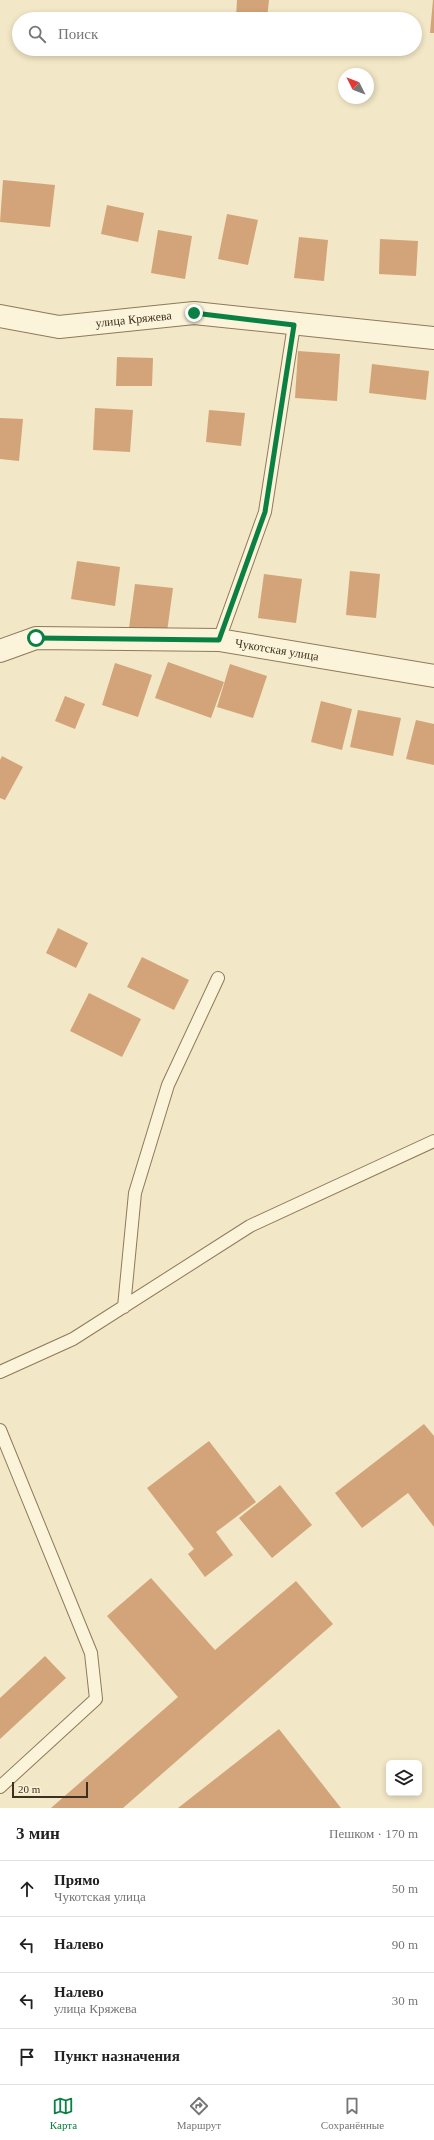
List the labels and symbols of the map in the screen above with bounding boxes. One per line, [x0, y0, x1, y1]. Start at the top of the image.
north arrow [338, 68, 374, 104]
route end [185, 304, 203, 322]
street label: улица Кряжева [95, 308, 173, 330]
route start [27, 629, 45, 647]
street label: Чукотская улица [234, 636, 321, 664]
scale bar [12, 1780, 88, 1799]

